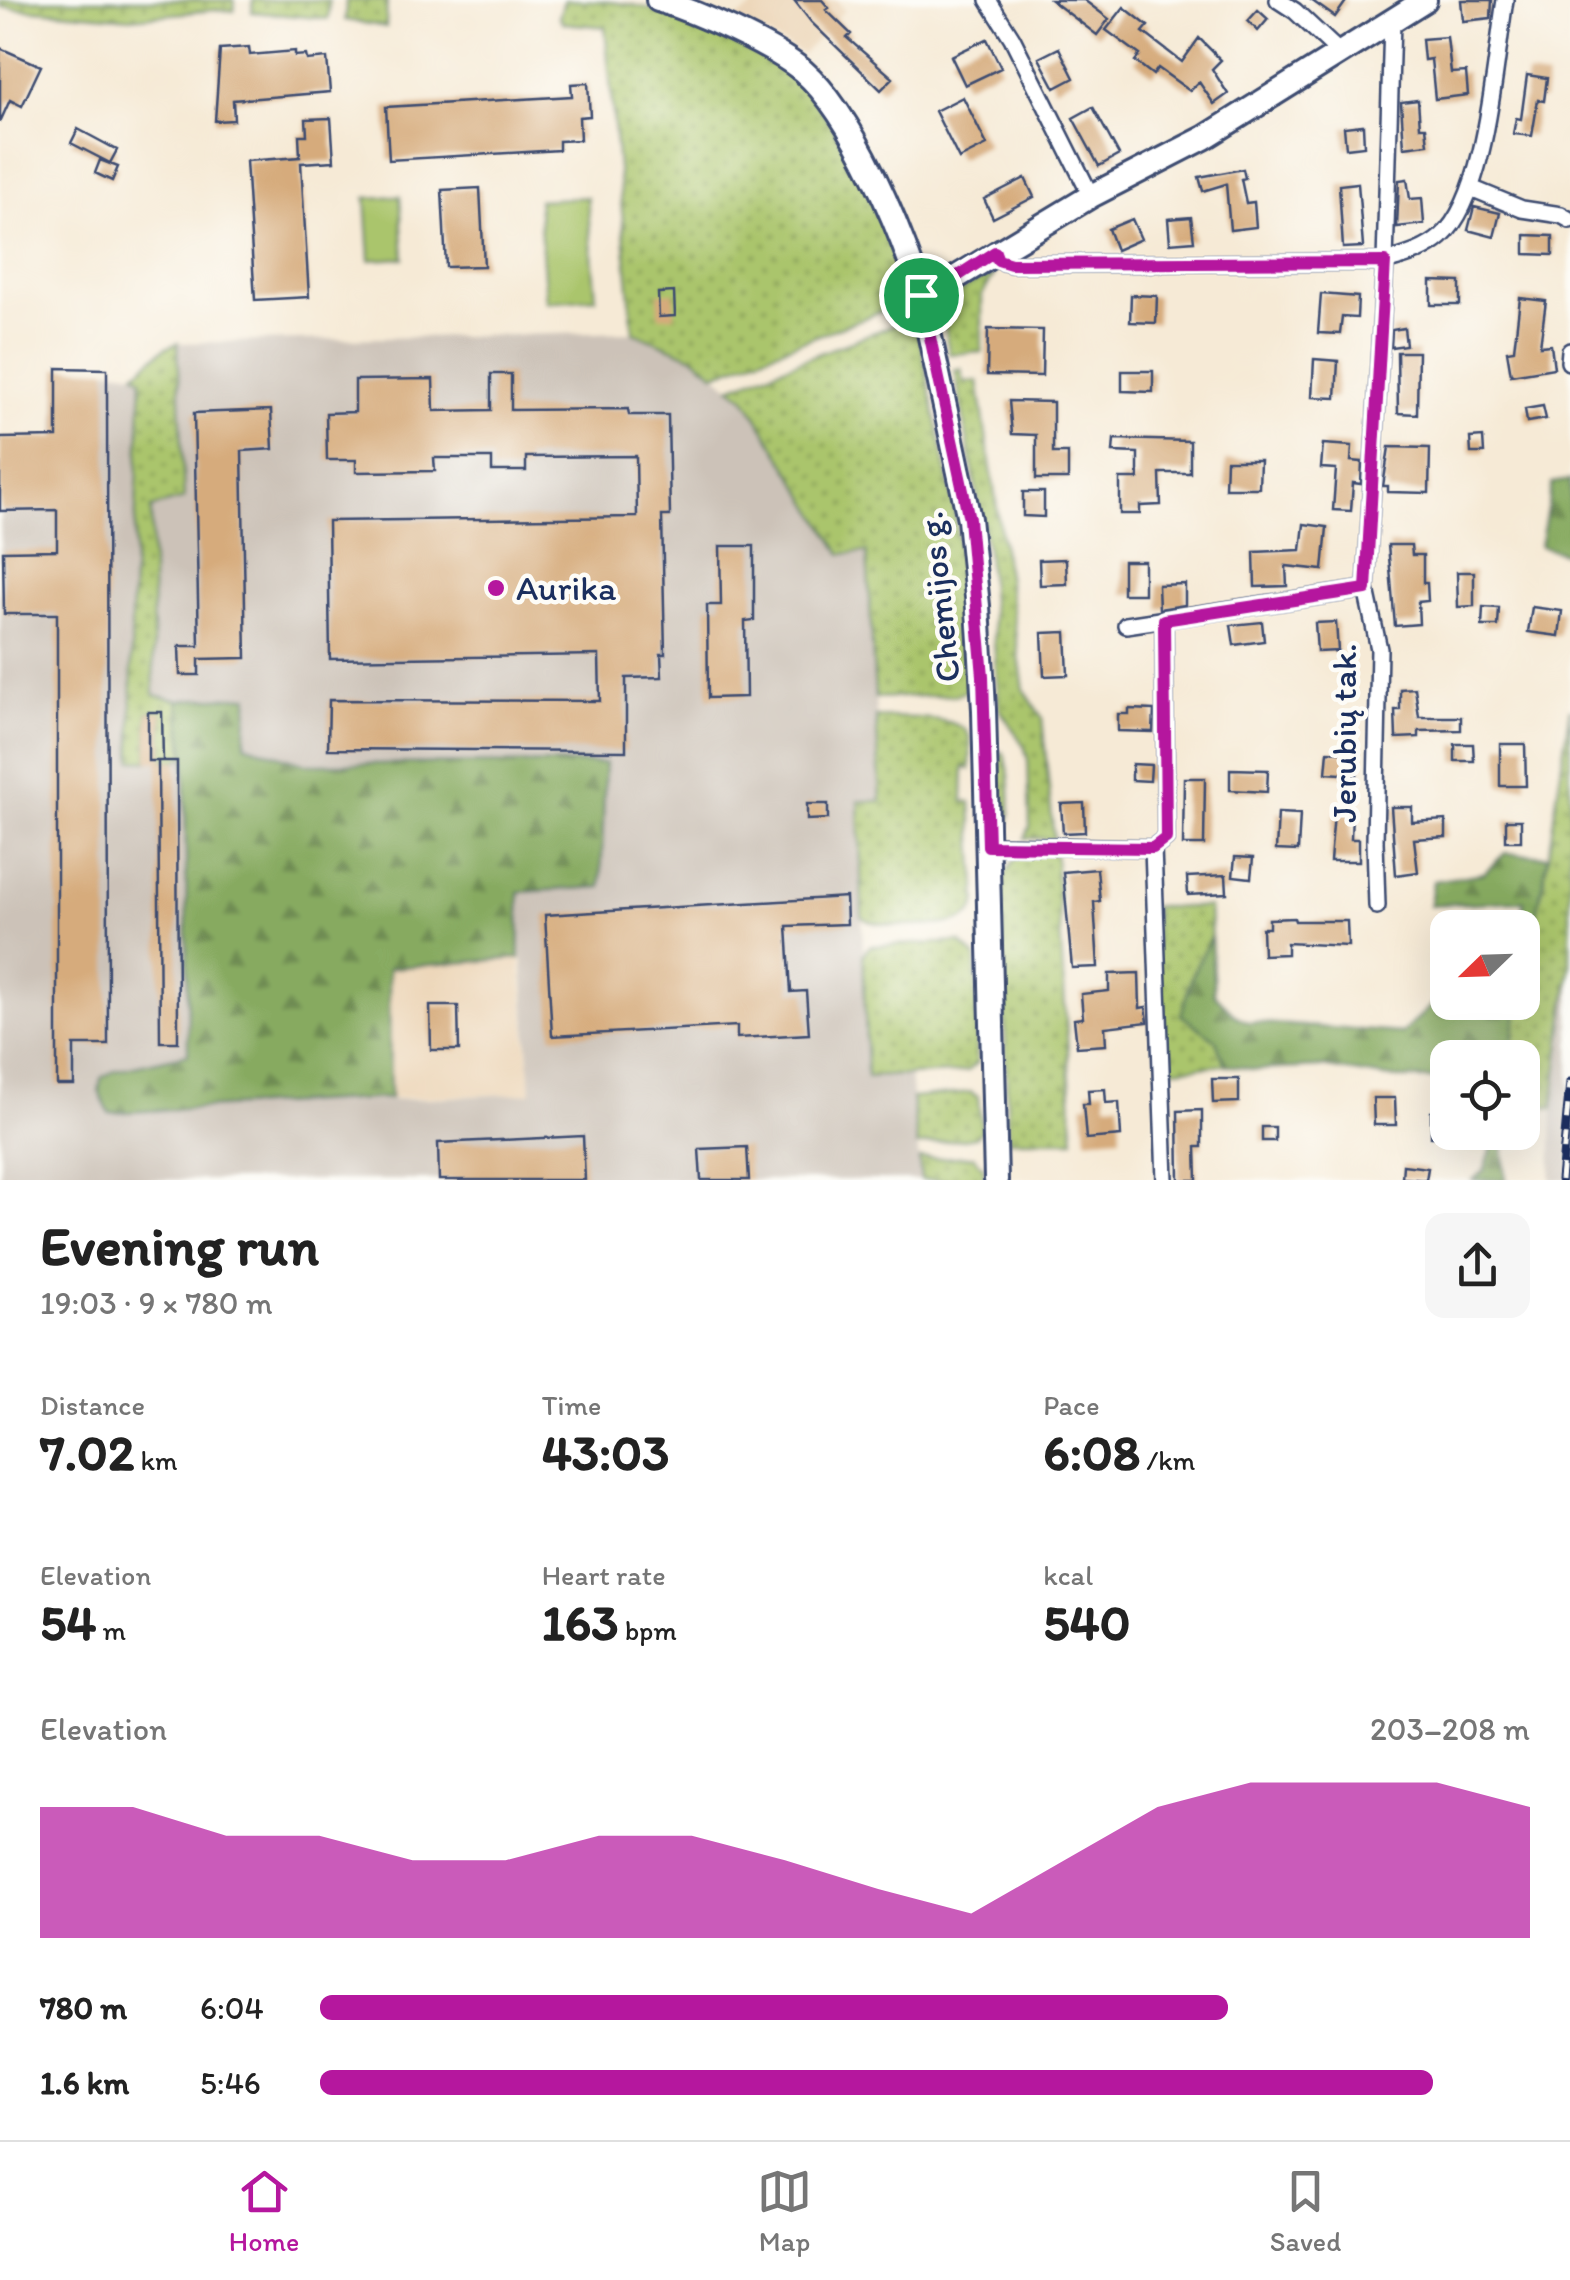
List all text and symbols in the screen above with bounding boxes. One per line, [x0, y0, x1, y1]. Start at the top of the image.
pin [879, 253, 964, 338]
icon: arrive [894, 268, 949, 323]
street label: Chemijos g. [909, 510, 969, 684]
place label: Aurika [516, 567, 616, 609]
marker: Aurika [485, 577, 507, 599]
street label: Jerubių tak. [1323, 643, 1365, 823]
north arrow [1430, 910, 1540, 1020]
map controls [1430, 910, 1540, 1150]
button: locate [1430, 1040, 1540, 1150]
text: Evening run [40, 1213, 319, 1279]
button: share [1425, 1213, 1530, 1318]
text: 19:03 · 9 × 780 m [40, 1284, 273, 1322]
text: Distance [40, 1388, 145, 1422]
text: Time [542, 1388, 601, 1422]
text: Pace [1043, 1388, 1099, 1422]
text: 7.02 [40, 1422, 134, 1483]
text: 43:03 [542, 1422, 669, 1483]
text: 6:08 [1043, 1422, 1140, 1483]
text: km [134, 1443, 178, 1477]
text: /km [1140, 1443, 1195, 1477]
text: Elevation [40, 1558, 151, 1592]
text: Heart rate [542, 1558, 666, 1592]
text: kcal [1043, 1558, 1093, 1592]
text: 54 [40, 1592, 96, 1653]
text: 163 [542, 1592, 619, 1653]
text: 540 [1043, 1592, 1130, 1653]
text: m [96, 1613, 126, 1647]
text: bpm [619, 1613, 677, 1647]
text: Elevation [40, 1710, 167, 1748]
text: 203–208 m [1370, 1710, 1530, 1748]
text: 780 m [40, 1989, 127, 2027]
text: 6:04 [200, 1989, 264, 2027]
text: 1.6 km [40, 2064, 129, 2102]
text: 5:46 [200, 2064, 261, 2102]
tab: Home [229, 2164, 299, 2258]
tab: Map [757, 2164, 812, 2258]
tab: Saved [1270, 2164, 1341, 2258]

